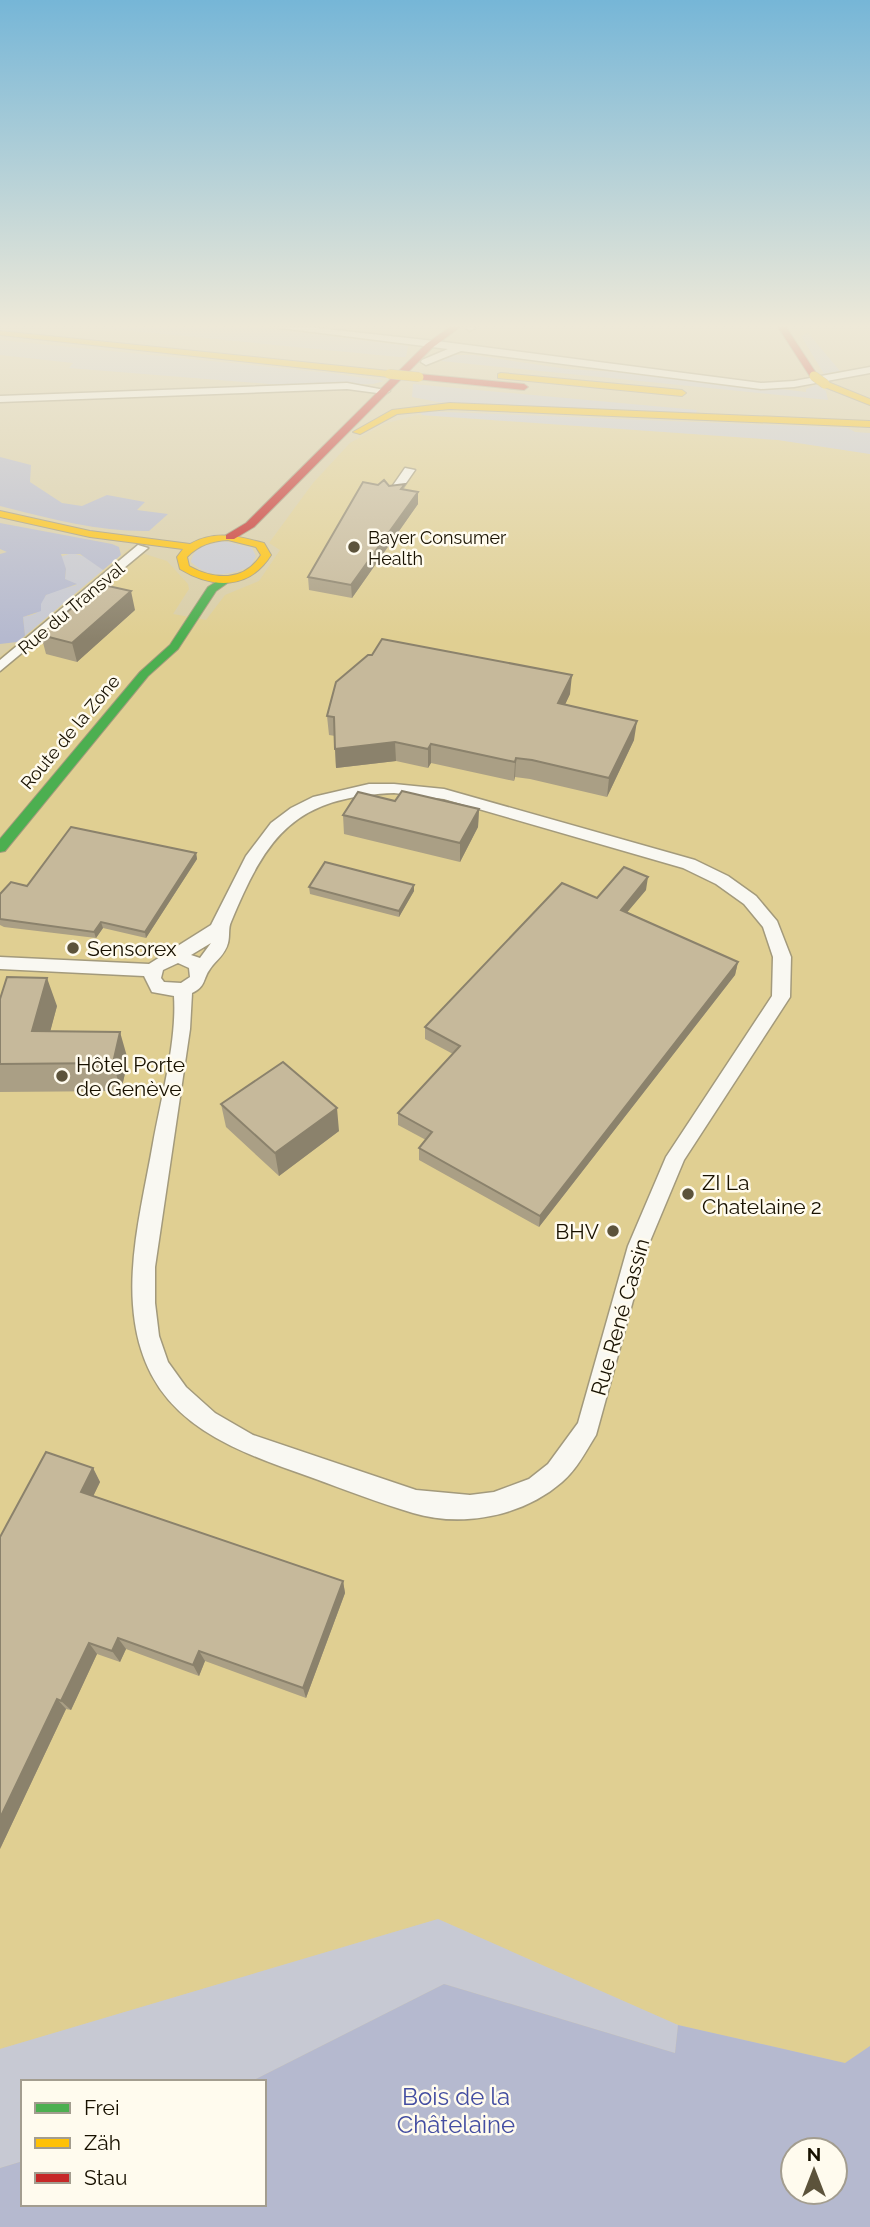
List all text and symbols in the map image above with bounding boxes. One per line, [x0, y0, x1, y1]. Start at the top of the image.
place label: Bayer Consumer Health [368, 527, 507, 569]
marker: Bayer Consumer Health [346, 539, 362, 555]
street label: Rue du Transval [14, 557, 128, 658]
street label: Route de la Zone [16, 670, 124, 793]
place label: Sensorex [87, 936, 177, 961]
marker: Sensorex [65, 940, 81, 956]
place label: Hôtel Porte de Genève [76, 1052, 185, 1101]
marker: Hôtel Porte de Genève [54, 1068, 70, 1084]
place label: ZI La Chatelaine 2 [702, 1170, 822, 1219]
marker: ZI La Chatelaine 2 [680, 1186, 696, 1202]
place label: BHV [555, 1219, 599, 1244]
marker: BHV [605, 1223, 621, 1239]
street label: Rue René Cassin [586, 1236, 654, 1398]
legend [21, 2080, 266, 2206]
park label: Bois de la Châtelaine [397, 2082, 515, 2139]
text: Frei [84, 2095, 120, 2120]
text: Zäh [84, 2130, 121, 2155]
north arrow [779, 2136, 849, 2206]
text: N [807, 2143, 821, 2165]
text: Stau [84, 2165, 128, 2190]

